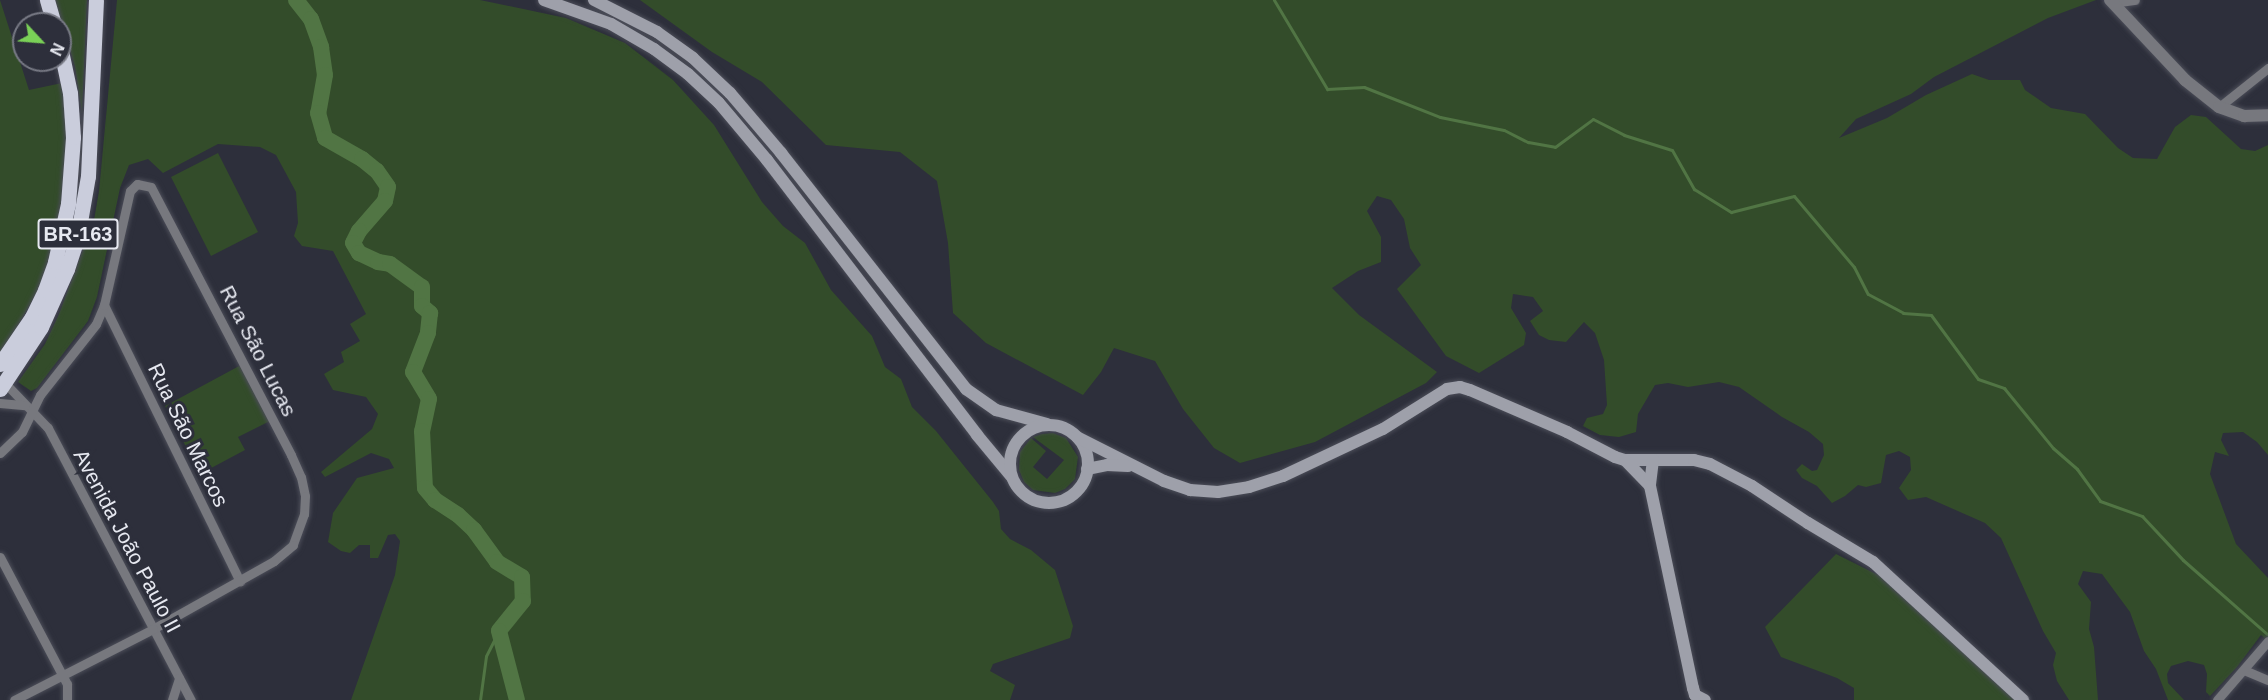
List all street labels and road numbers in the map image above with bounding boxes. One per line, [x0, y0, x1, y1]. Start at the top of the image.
road number: BR-163 [38, 217, 118, 251]
street label: Rua São Lucas [214, 281, 302, 421]
street label: Rua São Marcos [142, 359, 234, 511]
street label: Avenida João Paulo II [68, 445, 186, 637]

